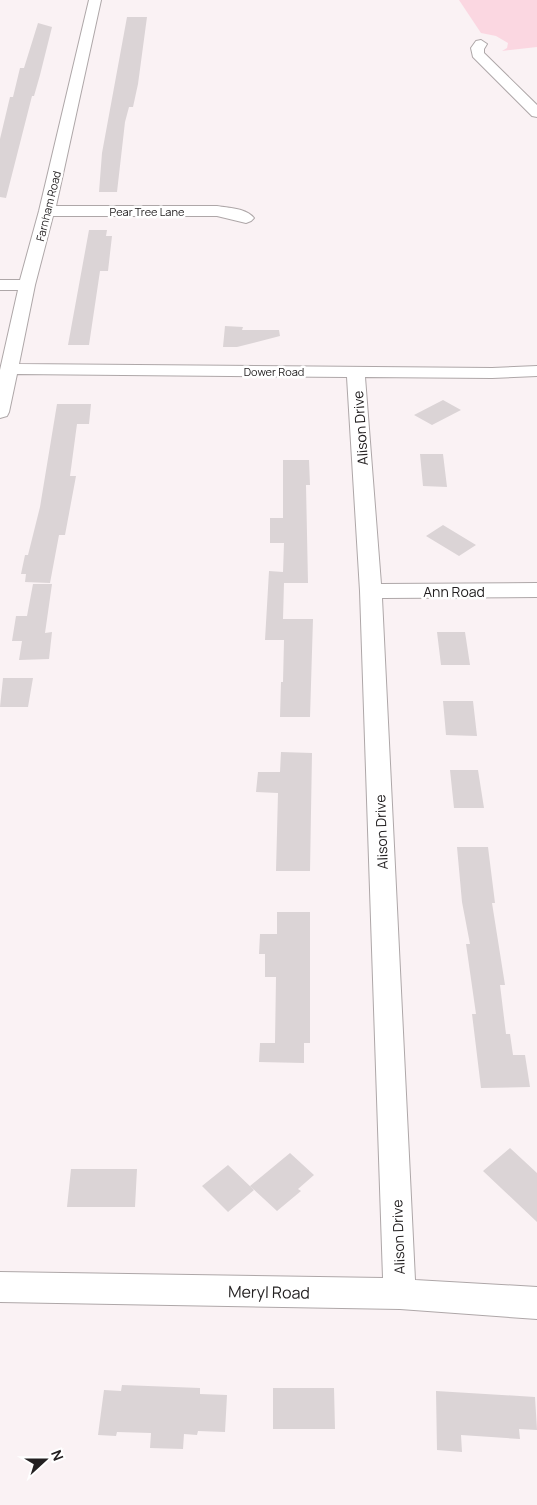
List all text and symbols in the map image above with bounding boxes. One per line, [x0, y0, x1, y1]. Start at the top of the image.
street label: Farnham Road [32, 169, 64, 243]
street label: Pear Tree Lane [110, 204, 185, 219]
street label: Dower Road [244, 364, 304, 379]
street label: Alison Drive [348, 390, 372, 466]
street label: Ann Road [423, 582, 485, 601]
street label: Alison Drive [370, 794, 392, 870]
street label: Alison Drive [387, 1199, 409, 1275]
street label: Meryl Road [228, 1280, 310, 1304]
north arrow [20, 1435, 70, 1485]
text: N [47, 1447, 68, 1463]

